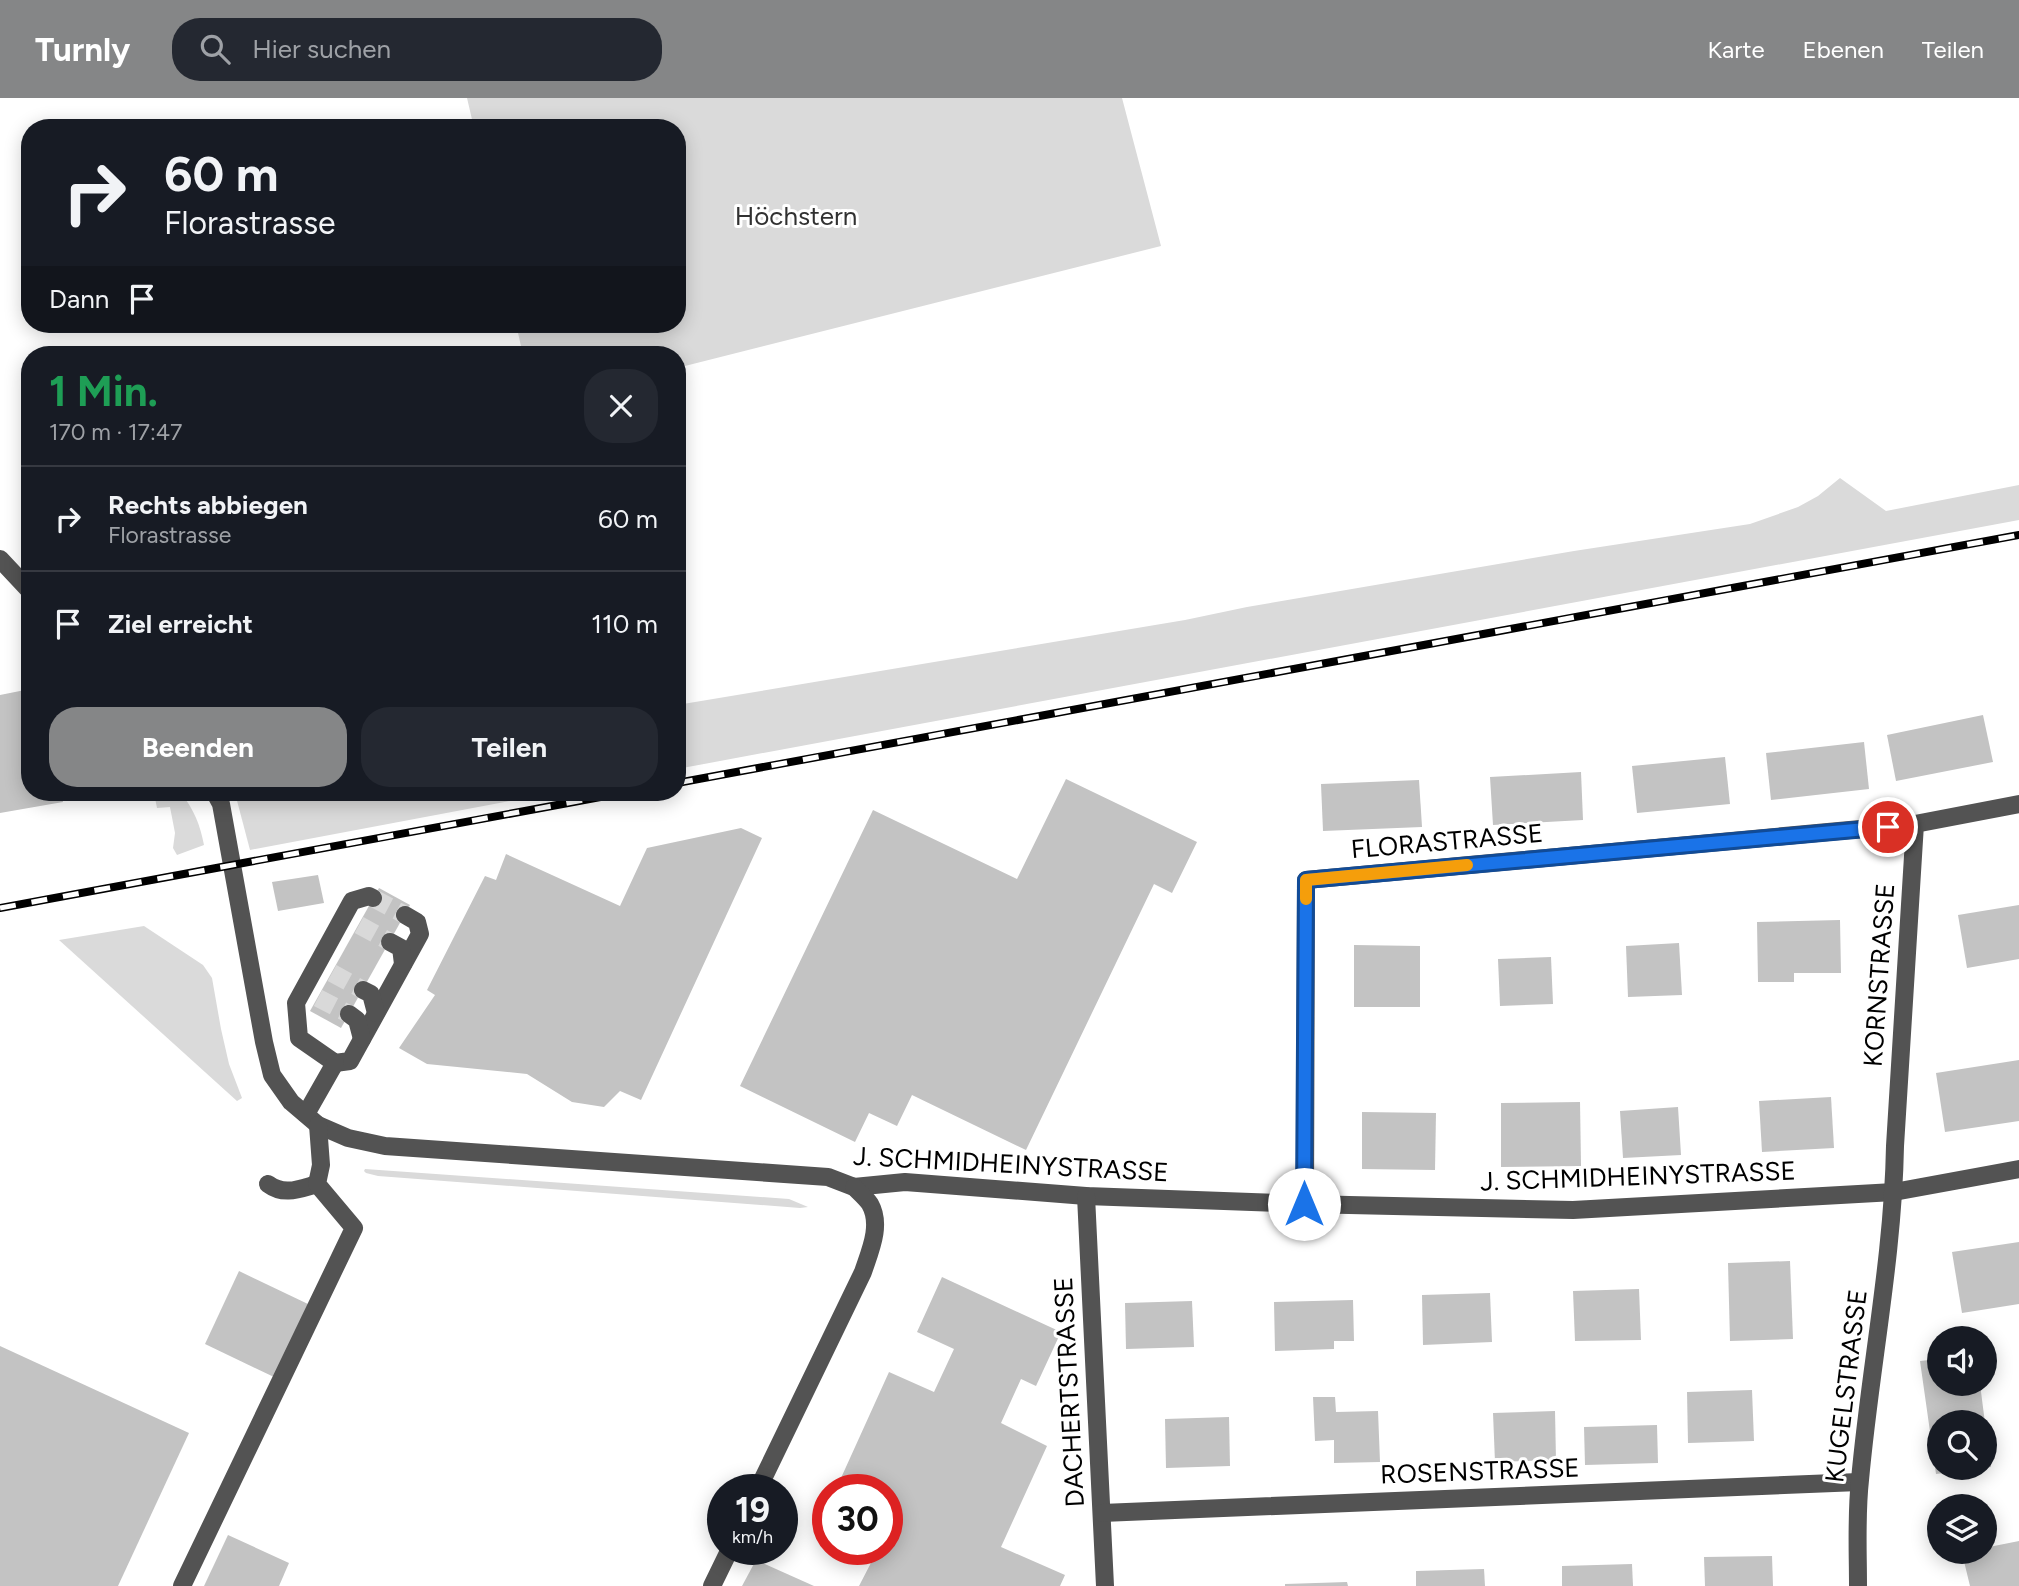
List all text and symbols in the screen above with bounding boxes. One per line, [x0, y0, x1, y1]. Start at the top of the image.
search box [172, 18, 662, 81]
text: Turnly [35, 30, 130, 69]
icon: search [196, 30, 234, 68]
text: Hier suchen [252, 33, 391, 65]
text: Karte [1708, 35, 1765, 64]
text: Ebenen [1803, 35, 1884, 64]
text: Teilen [1922, 35, 1984, 64]
text: 60 m [164, 144, 279, 203]
icon: right [49, 147, 140, 238]
park label: Höchstern [735, 200, 857, 232]
text: Florastrasse [164, 204, 336, 242]
icon: arrive [123, 280, 161, 318]
text: Dann [49, 283, 109, 315]
text: 1 Min. [49, 366, 158, 417]
button: close [584, 369, 658, 443]
text: 170 m · 17:47 [49, 418, 182, 446]
text: Rechts abbiegen [108, 489, 308, 521]
icon: right [49, 500, 87, 538]
text: 60 m [598, 503, 658, 535]
text: Florastrasse [108, 521, 231, 549]
icon: arrive [49, 605, 87, 643]
text: Ziel erreicht [108, 608, 253, 640]
text: 110 m [591, 608, 658, 640]
button: Beenden [49, 707, 347, 787]
button: Teilen [361, 707, 658, 787]
pin [1858, 797, 1918, 857]
icon: arrive [1869, 808, 1907, 846]
street label: FLORASTRASSE [1350, 817, 1544, 865]
street label: KORNSTRASSE [1857, 882, 1901, 1068]
street label: J. SCHMIDHEINYSTRASSE [853, 1140, 1169, 1188]
street label: J. SCHMIDHEINYSTRASSE [1480, 1154, 1796, 1198]
position arrow [1267, 1167, 1341, 1241]
street label: DACHERTSTRASSE [1047, 1276, 1091, 1508]
street label: KUGELSTRASSE [1818, 1288, 1874, 1484]
map controls [1927, 1326, 1997, 1564]
button: sound [1927, 1326, 1997, 1396]
button: search [1927, 1410, 1997, 1480]
street label: ROSENSTRASSE [1380, 1452, 1580, 1490]
speed limit sign: 30 [812, 1474, 903, 1565]
text: 19 [735, 1489, 770, 1531]
button: layers [1927, 1494, 1997, 1564]
text: km/h [732, 1526, 773, 1548]

